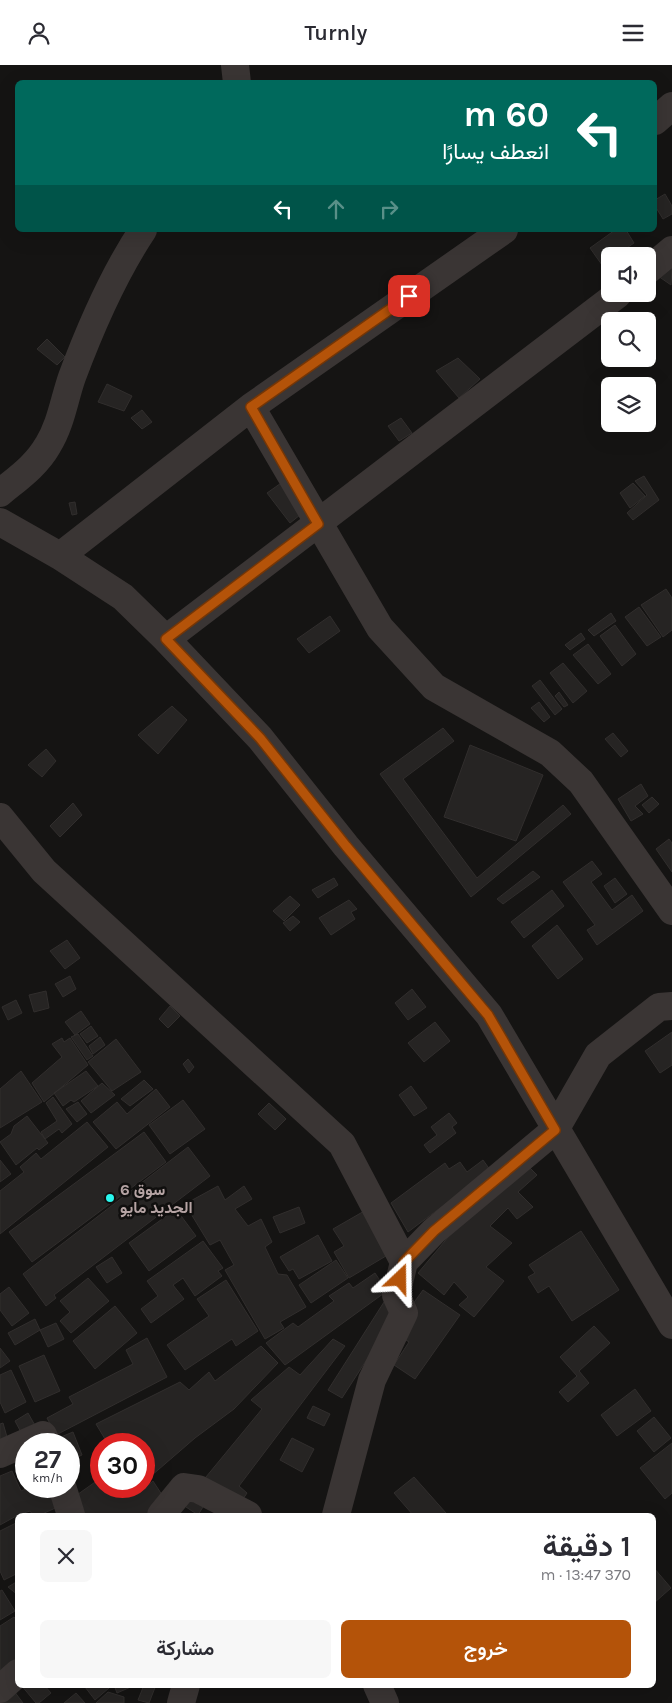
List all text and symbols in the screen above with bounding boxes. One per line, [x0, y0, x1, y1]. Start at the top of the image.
icon: person [25, 19, 53, 47]
icon: menu [619, 19, 647, 47]
text: Turnly [305, 20, 367, 46]
text: 60 m [464, 94, 549, 135]
icon: left [567, 100, 632, 165]
text: انعطف يسارًا [442, 139, 549, 165]
icon: left [269, 195, 297, 223]
icon: ahead [322, 195, 350, 223]
icon: right [375, 195, 403, 223]
map controls [601, 247, 656, 432]
button: sound [601, 247, 656, 302]
pin [388, 275, 430, 317]
icon: arrive [395, 282, 423, 310]
button: search [601, 312, 656, 367]
button: layers [601, 377, 656, 432]
place label: سوق 6 الجديد مايو [120, 1180, 193, 1218]
marker: سوق 6 الجديد مايو [104, 1192, 116, 1204]
position arrow [373, 1252, 425, 1304]
speed limit sign: 30 [90, 1433, 155, 1498]
text: 27 [34, 1445, 61, 1474]
text: km/h [32, 1471, 63, 1485]
text: 1 دقيقة [543, 1528, 631, 1564]
button: close [40, 1530, 92, 1582]
text: 370 m · 13:47 [540, 1565, 631, 1584]
button: مشاركة [40, 1620, 331, 1678]
button: خروج [341, 1620, 631, 1678]

